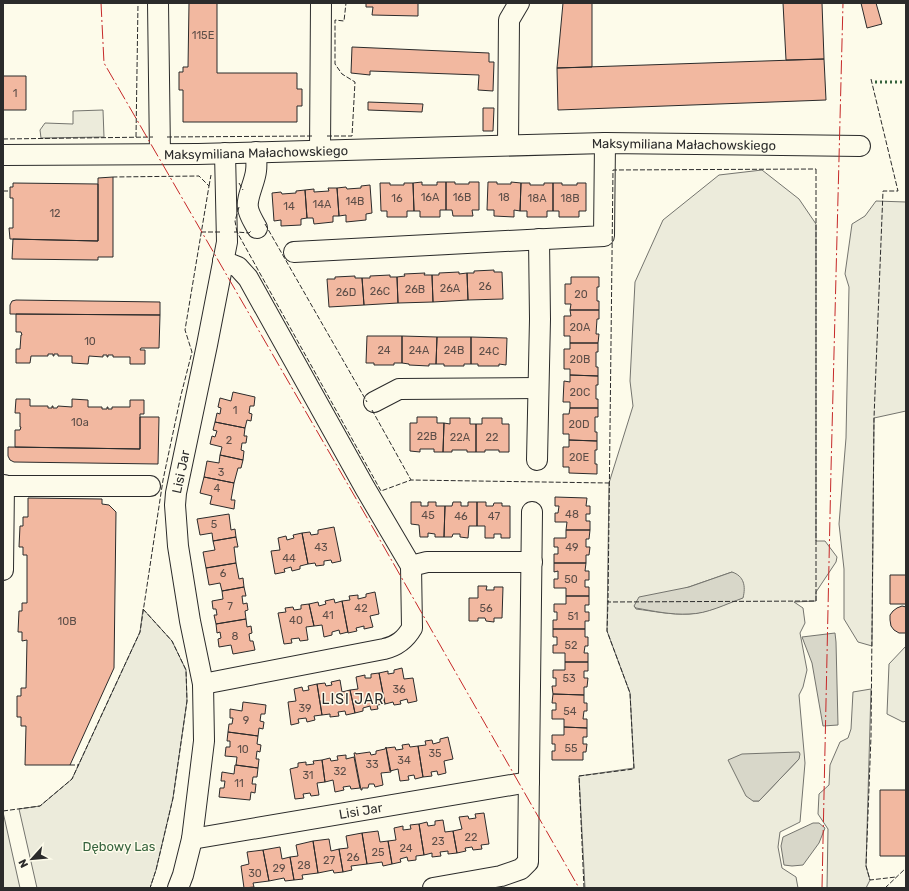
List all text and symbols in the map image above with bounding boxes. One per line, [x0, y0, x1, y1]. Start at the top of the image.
house number: 115E [192, 29, 215, 42]
house number: 1 [13, 87, 17, 100]
street label: Maksymiliana Małachowskiego [592, 136, 776, 154]
street label: Maksymiliana Małachowskiego [164, 143, 348, 162]
house number: 16A [421, 191, 440, 204]
house number: 16B [453, 191, 471, 204]
house number: 18 [498, 191, 510, 204]
house number: 16 [391, 192, 403, 205]
house number: 18A [527, 192, 547, 205]
house number: 18B [560, 192, 580, 205]
house number: 14B [346, 195, 364, 208]
house number: 14A [313, 198, 332, 211]
house number: 14 [283, 200, 295, 213]
house number: 12 [49, 207, 61, 220]
house number: 26 [478, 280, 492, 293]
house number: 26A [440, 282, 461, 295]
house number: 26B [405, 283, 425, 296]
house number: 26C [370, 285, 390, 298]
house number: 26D [336, 286, 356, 299]
house number: 20 [574, 288, 588, 301]
house number: 20A [570, 321, 591, 334]
house number: 10 [84, 335, 96, 348]
house number: 24 [377, 344, 391, 357]
house number: 24A [409, 344, 430, 357]
house number: 24B [444, 344, 464, 357]
house number: 24C [479, 345, 499, 358]
house number: 20B [570, 353, 590, 366]
house number: 20C [570, 386, 590, 399]
house number: 1 [233, 404, 237, 417]
house number: 10a [71, 416, 89, 429]
house number: 20D [568, 418, 590, 431]
house number: 22B [417, 430, 437, 443]
house number: 22A [450, 431, 471, 444]
house number: 22 [486, 431, 498, 444]
house number: 2 [226, 434, 232, 447]
street label: Lisi Jar [169, 449, 193, 495]
house number: 20E [569, 451, 589, 464]
house number: 3 [218, 466, 225, 479]
house number: 4 [214, 482, 221, 495]
house number: 48 [565, 508, 579, 521]
house number: 45 [421, 509, 435, 522]
house number: 46 [454, 510, 468, 523]
house number: 47 [488, 510, 500, 523]
house number: 5 [211, 518, 218, 531]
house number: 43 [314, 541, 328, 554]
house number: 49 [565, 541, 579, 554]
house number: 44 [282, 552, 296, 565]
house number: 6 [220, 567, 227, 580]
house number: 50 [564, 573, 578, 586]
house number: 7 [227, 600, 233, 613]
house number: 42 [354, 602, 368, 615]
house number: 56 [479, 602, 493, 615]
house number: 41 [322, 609, 334, 622]
house number: 51 [567, 610, 579, 623]
house number: 40 [289, 614, 303, 627]
house number: 10B [57, 615, 77, 628]
house number: 8 [232, 630, 239, 643]
house number: 52 [565, 639, 578, 652]
house number: 53 [562, 672, 576, 685]
house number: 36 [392, 683, 406, 696]
district label: LISI JAR [322, 691, 384, 708]
house number: 39 [298, 702, 312, 715]
house number: 54 [563, 705, 577, 718]
house number: 9 [243, 714, 249, 727]
house number: 55 [564, 742, 578, 755]
house number: 10 [237, 743, 249, 756]
house number: 35 [428, 747, 442, 760]
house number: 34 [397, 754, 411, 767]
house number: 33 [365, 758, 379, 771]
house number: 32 [333, 765, 347, 778]
house number: 31 [302, 769, 314, 782]
house number: 11 [234, 777, 244, 790]
street label: Lisi Jar [338, 800, 384, 822]
house number: 22 [465, 831, 477, 844]
house number: 23 [431, 835, 445, 848]
north arrow [12, 839, 52, 879]
park label: Dębowy Las [83, 839, 156, 854]
house number: 24 [399, 842, 413, 855]
house number: 25 [372, 846, 385, 859]
house number: 26 [346, 851, 360, 864]
house number: 27 [323, 854, 335, 867]
text: N [16, 857, 31, 870]
house number: 28 [297, 859, 311, 872]
house number: 29 [273, 862, 285, 875]
house number: 30 [248, 867, 262, 880]

